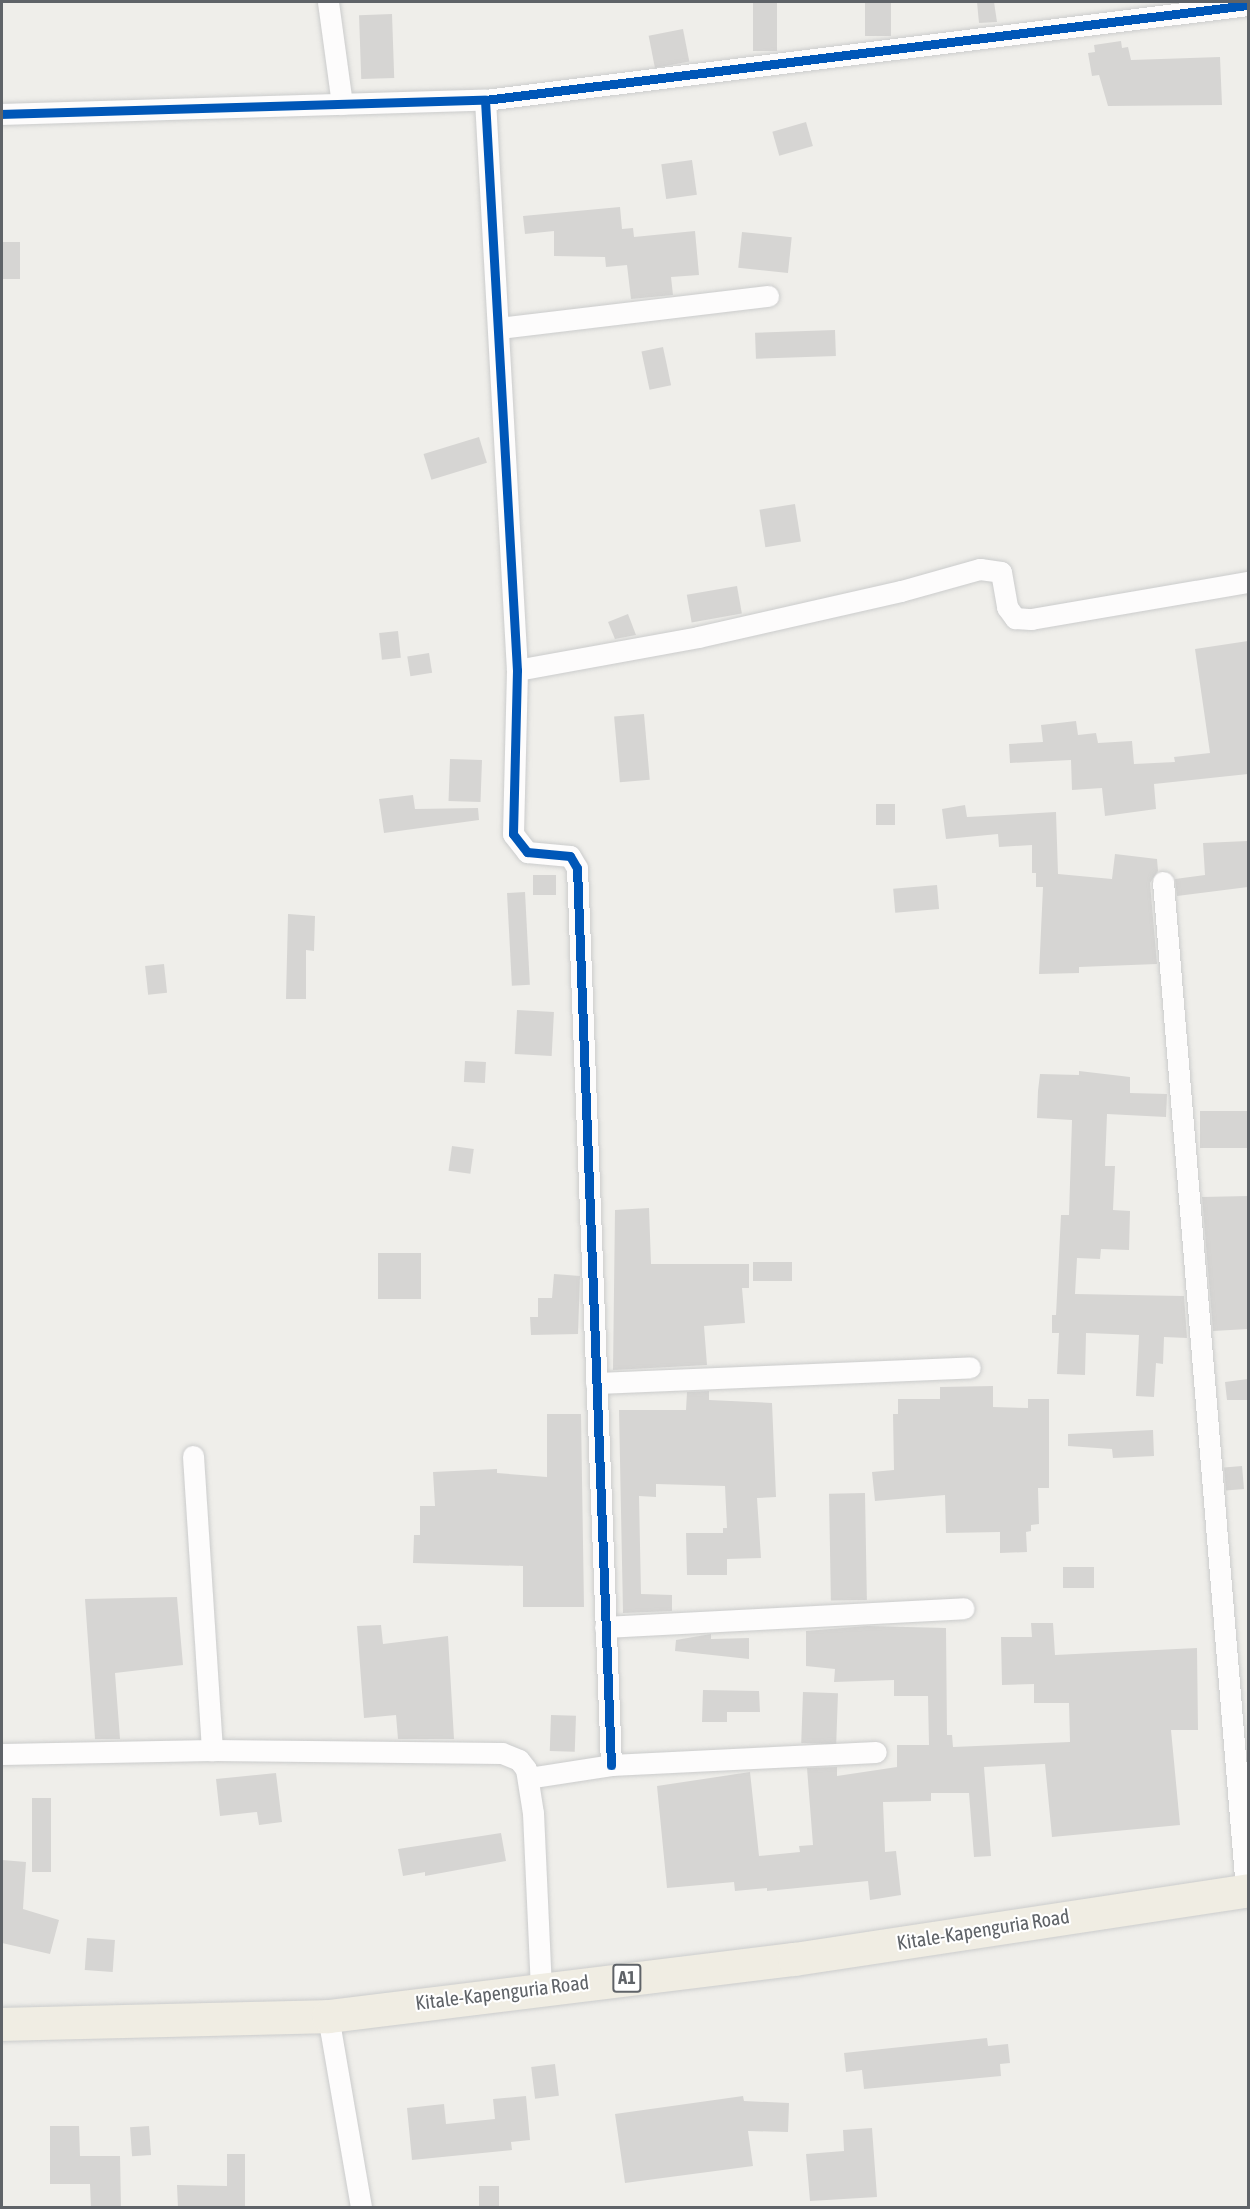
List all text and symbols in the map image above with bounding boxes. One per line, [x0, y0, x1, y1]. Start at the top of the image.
street label: Kitale-Kapenguria Road [895, 1903, 1071, 1955]
road number: A1 [612, 1963, 642, 1993]
street label: Kitale-Kapenguria Road [414, 1969, 590, 2015]

